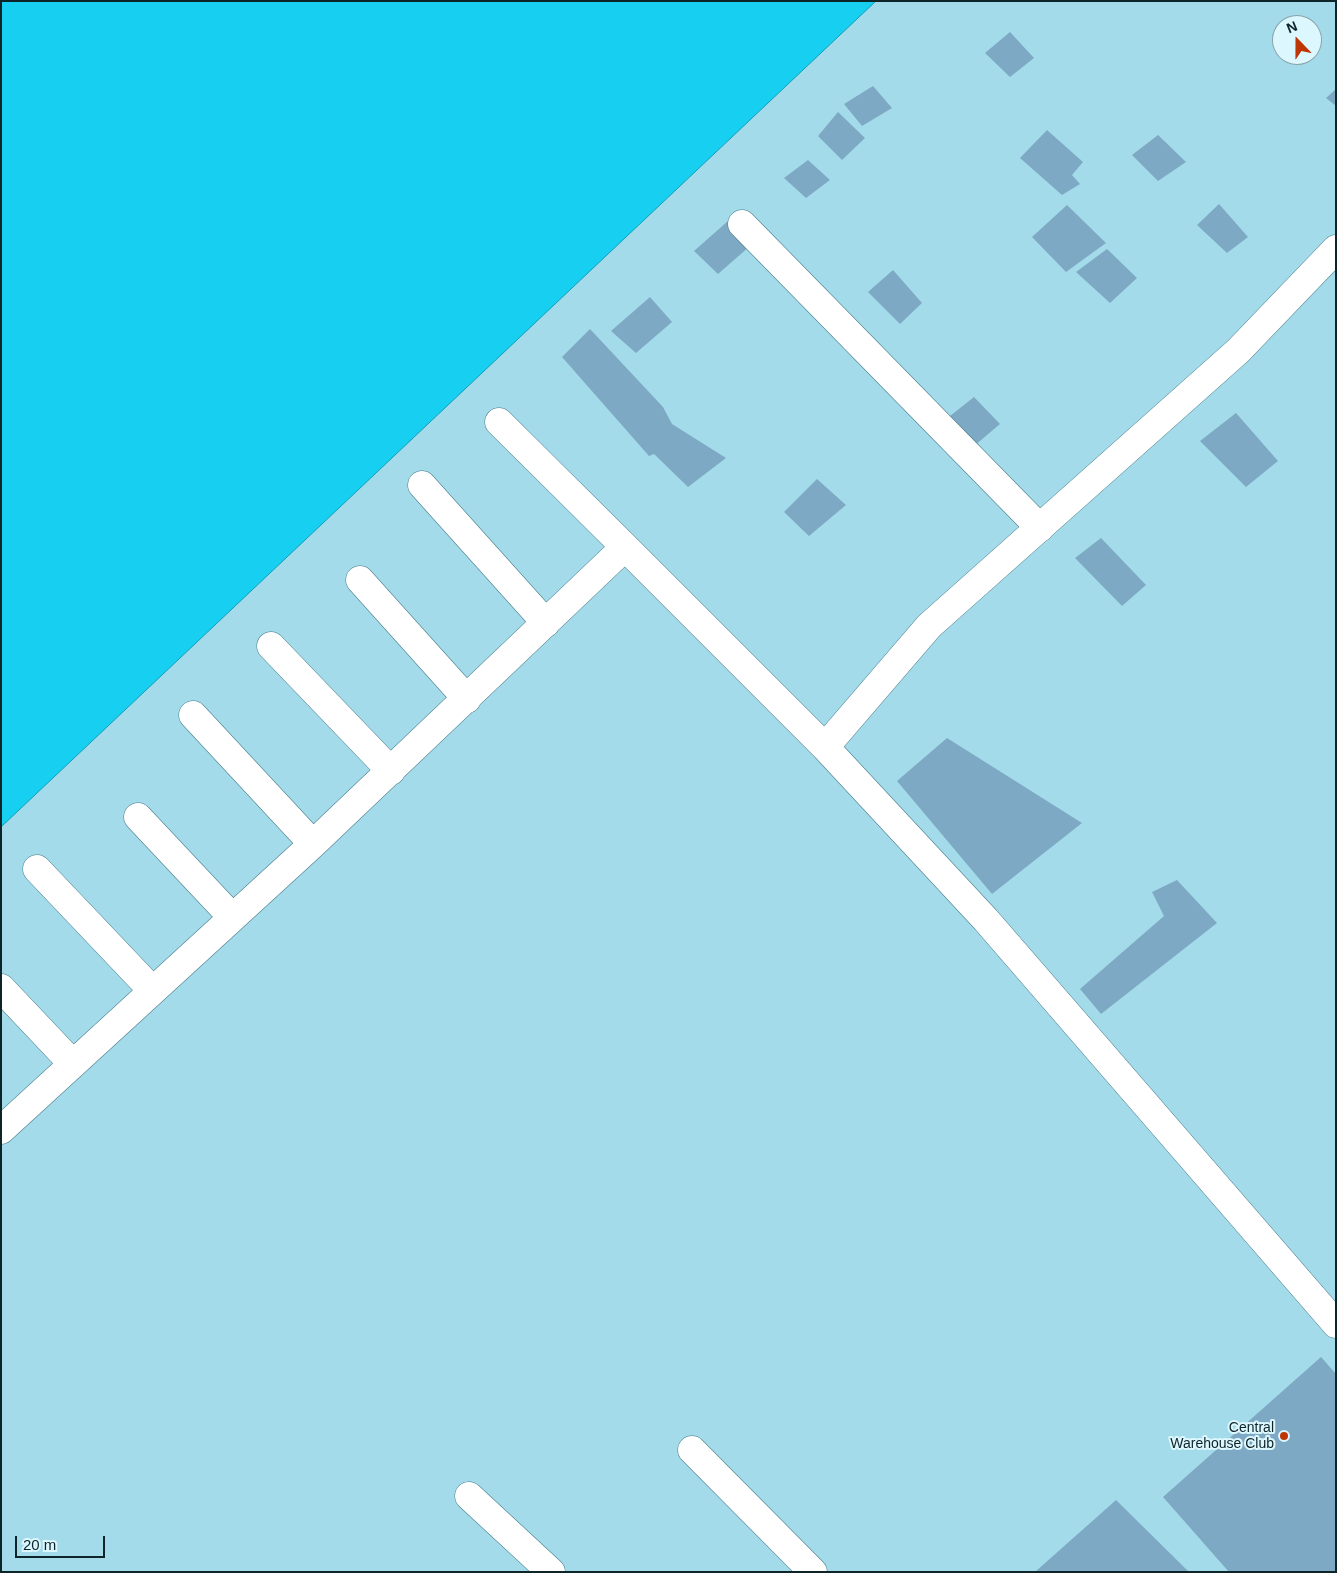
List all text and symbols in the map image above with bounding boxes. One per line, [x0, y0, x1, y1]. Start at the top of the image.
north arrow [1272, 15, 1322, 65]
text: N [1284, 18, 1299, 36]
place label: Central Warehouse Club [1170, 1420, 1274, 1452]
marker: Central Warehouse Club [1278, 1430, 1290, 1442]
scale bar [18, 1526, 108, 1558]
text: 20 m [23, 1536, 56, 1553]

